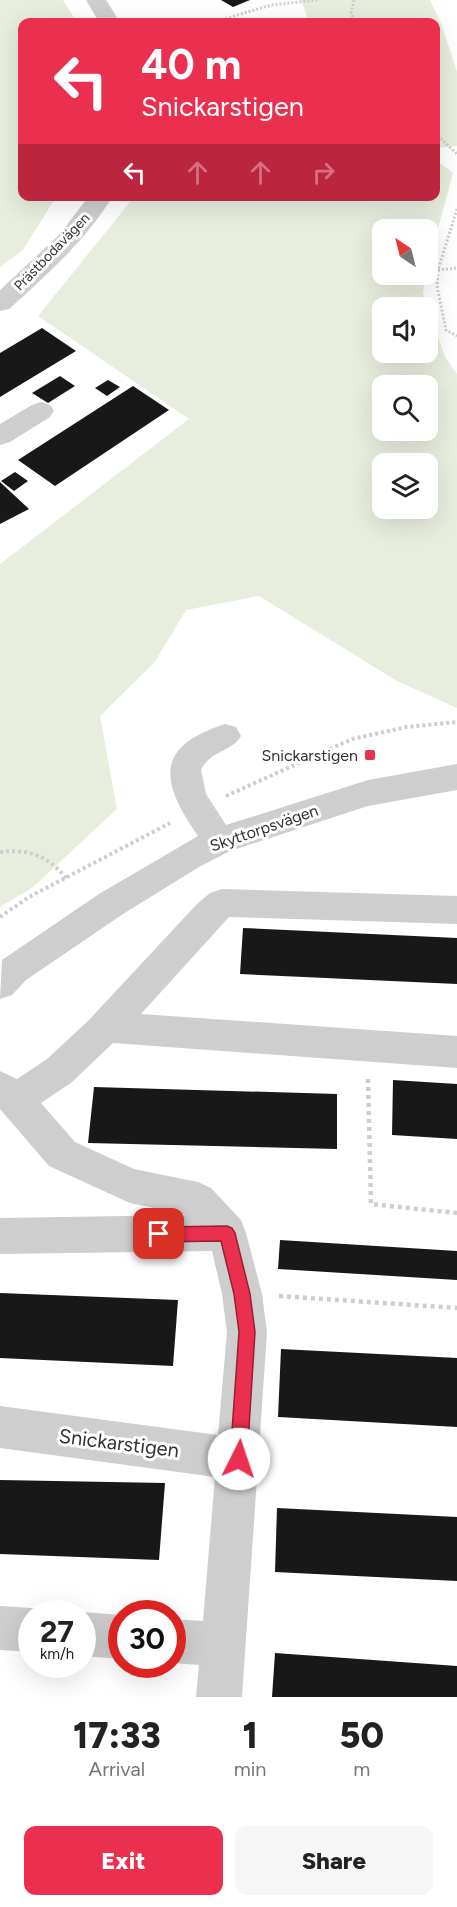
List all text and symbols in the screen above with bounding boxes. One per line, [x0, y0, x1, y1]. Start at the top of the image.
text: 40 m [141, 39, 241, 90]
icon: left [42, 42, 120, 120]
text: Snickarstigen [141, 90, 304, 123]
icon: left [118, 156, 151, 189]
icon: ahead [181, 156, 214, 189]
icon: ahead [244, 156, 277, 189]
icon: right [307, 156, 340, 189]
street label: Prästbodavägen [11, 210, 93, 294]
north arrow [372, 219, 438, 285]
map controls [372, 219, 438, 519]
button: sound [372, 297, 438, 363]
button: search [372, 375, 438, 441]
button: layers [372, 453, 438, 519]
place label: Snickarstigen [261, 746, 358, 765]
marker: Snickarstigen [363, 748, 377, 762]
street label: Skyttorpsvägen [207, 801, 321, 855]
pin [133, 1208, 184, 1259]
icon: arrive [142, 1217, 175, 1250]
street label: Snickarstigen [58, 1424, 180, 1462]
position arrow [207, 1427, 271, 1491]
speed limit sign: 30 [108, 1600, 186, 1678]
text: 27 [40, 1613, 74, 1650]
text: km/h [40, 1645, 74, 1663]
text: 17:33 [73, 1714, 161, 1757]
text: 1 [242, 1714, 258, 1757]
text: 50 [339, 1714, 384, 1757]
text: Arrival [89, 1757, 145, 1781]
text: min [234, 1757, 267, 1781]
text: m [353, 1757, 370, 1781]
button: Exit [24, 1826, 223, 1895]
button: Share [235, 1826, 433, 1895]

